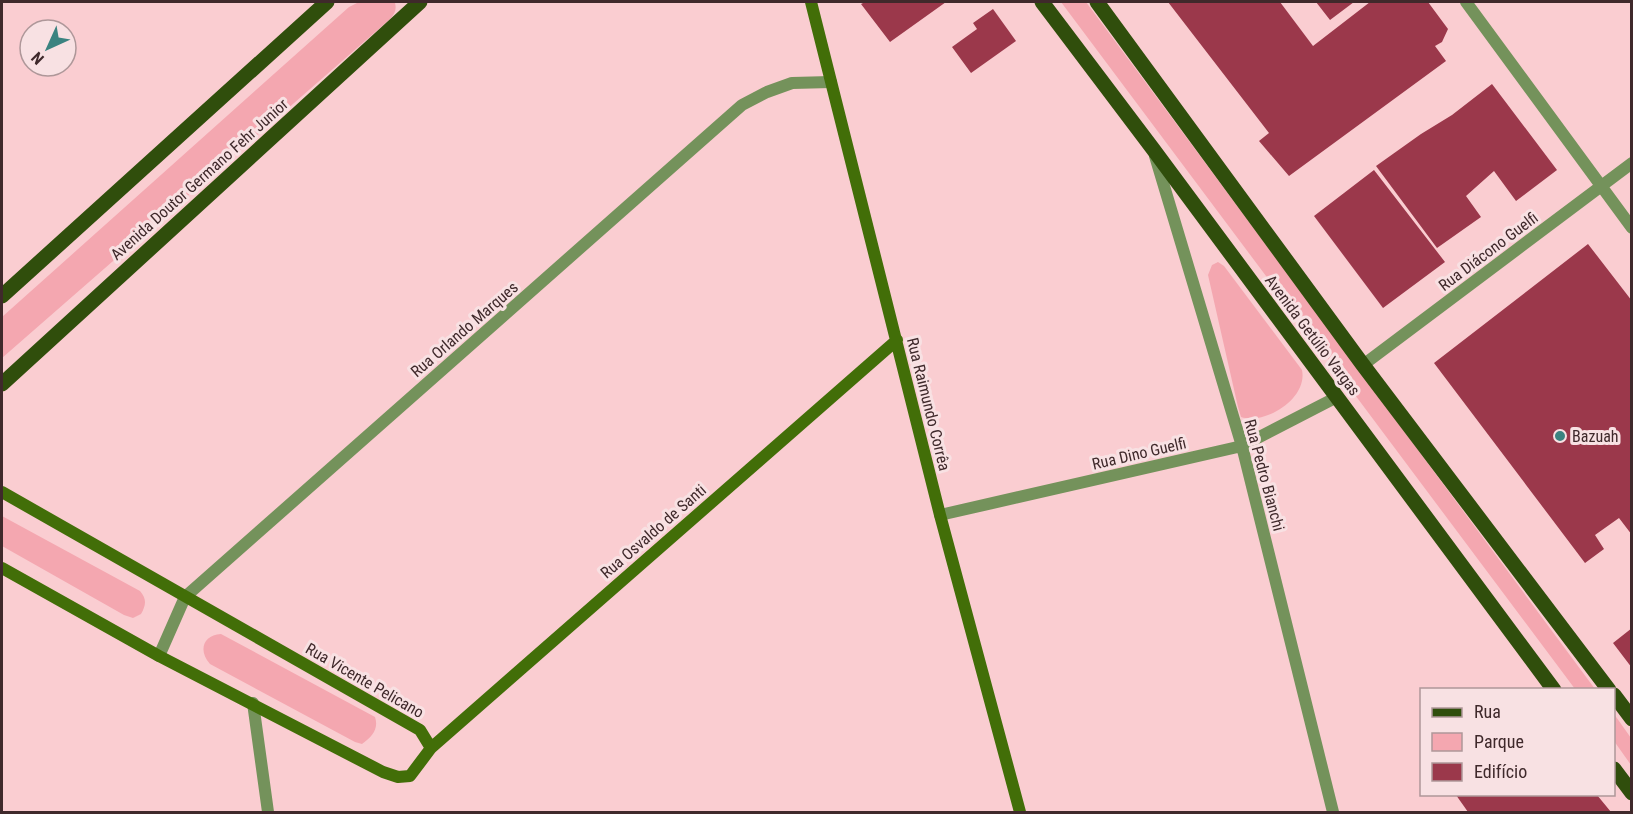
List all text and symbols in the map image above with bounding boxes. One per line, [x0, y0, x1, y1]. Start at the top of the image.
north arrow [18, 18, 78, 78]
text: N [28, 48, 48, 68]
street label: Avenida Doutor Germano Fehr Junior [107, 95, 292, 264]
street label: Rua Diácono Guelfi [1435, 208, 1542, 295]
street label: Avenida Getúlio Vargas [1261, 271, 1364, 399]
street label: Rua Orlando Marques [407, 278, 522, 381]
street label: Rua Raimundo Corrêa [903, 336, 954, 473]
street label: Rua Pedro Bianchi [1240, 417, 1289, 533]
place label: Bazuah [1572, 427, 1619, 446]
marker: Bazuah [1553, 429, 1567, 443]
street label: Rua Dino Guelfi [1090, 433, 1188, 474]
street label: Rua Osvaldo de Santi [597, 480, 710, 582]
street label: Rua Vicente Pelicano [302, 639, 427, 722]
legend [1420, 688, 1615, 796]
text: Rua [1474, 701, 1501, 722]
text: Parque [1474, 731, 1524, 752]
text: Edifício [1474, 761, 1527, 782]

